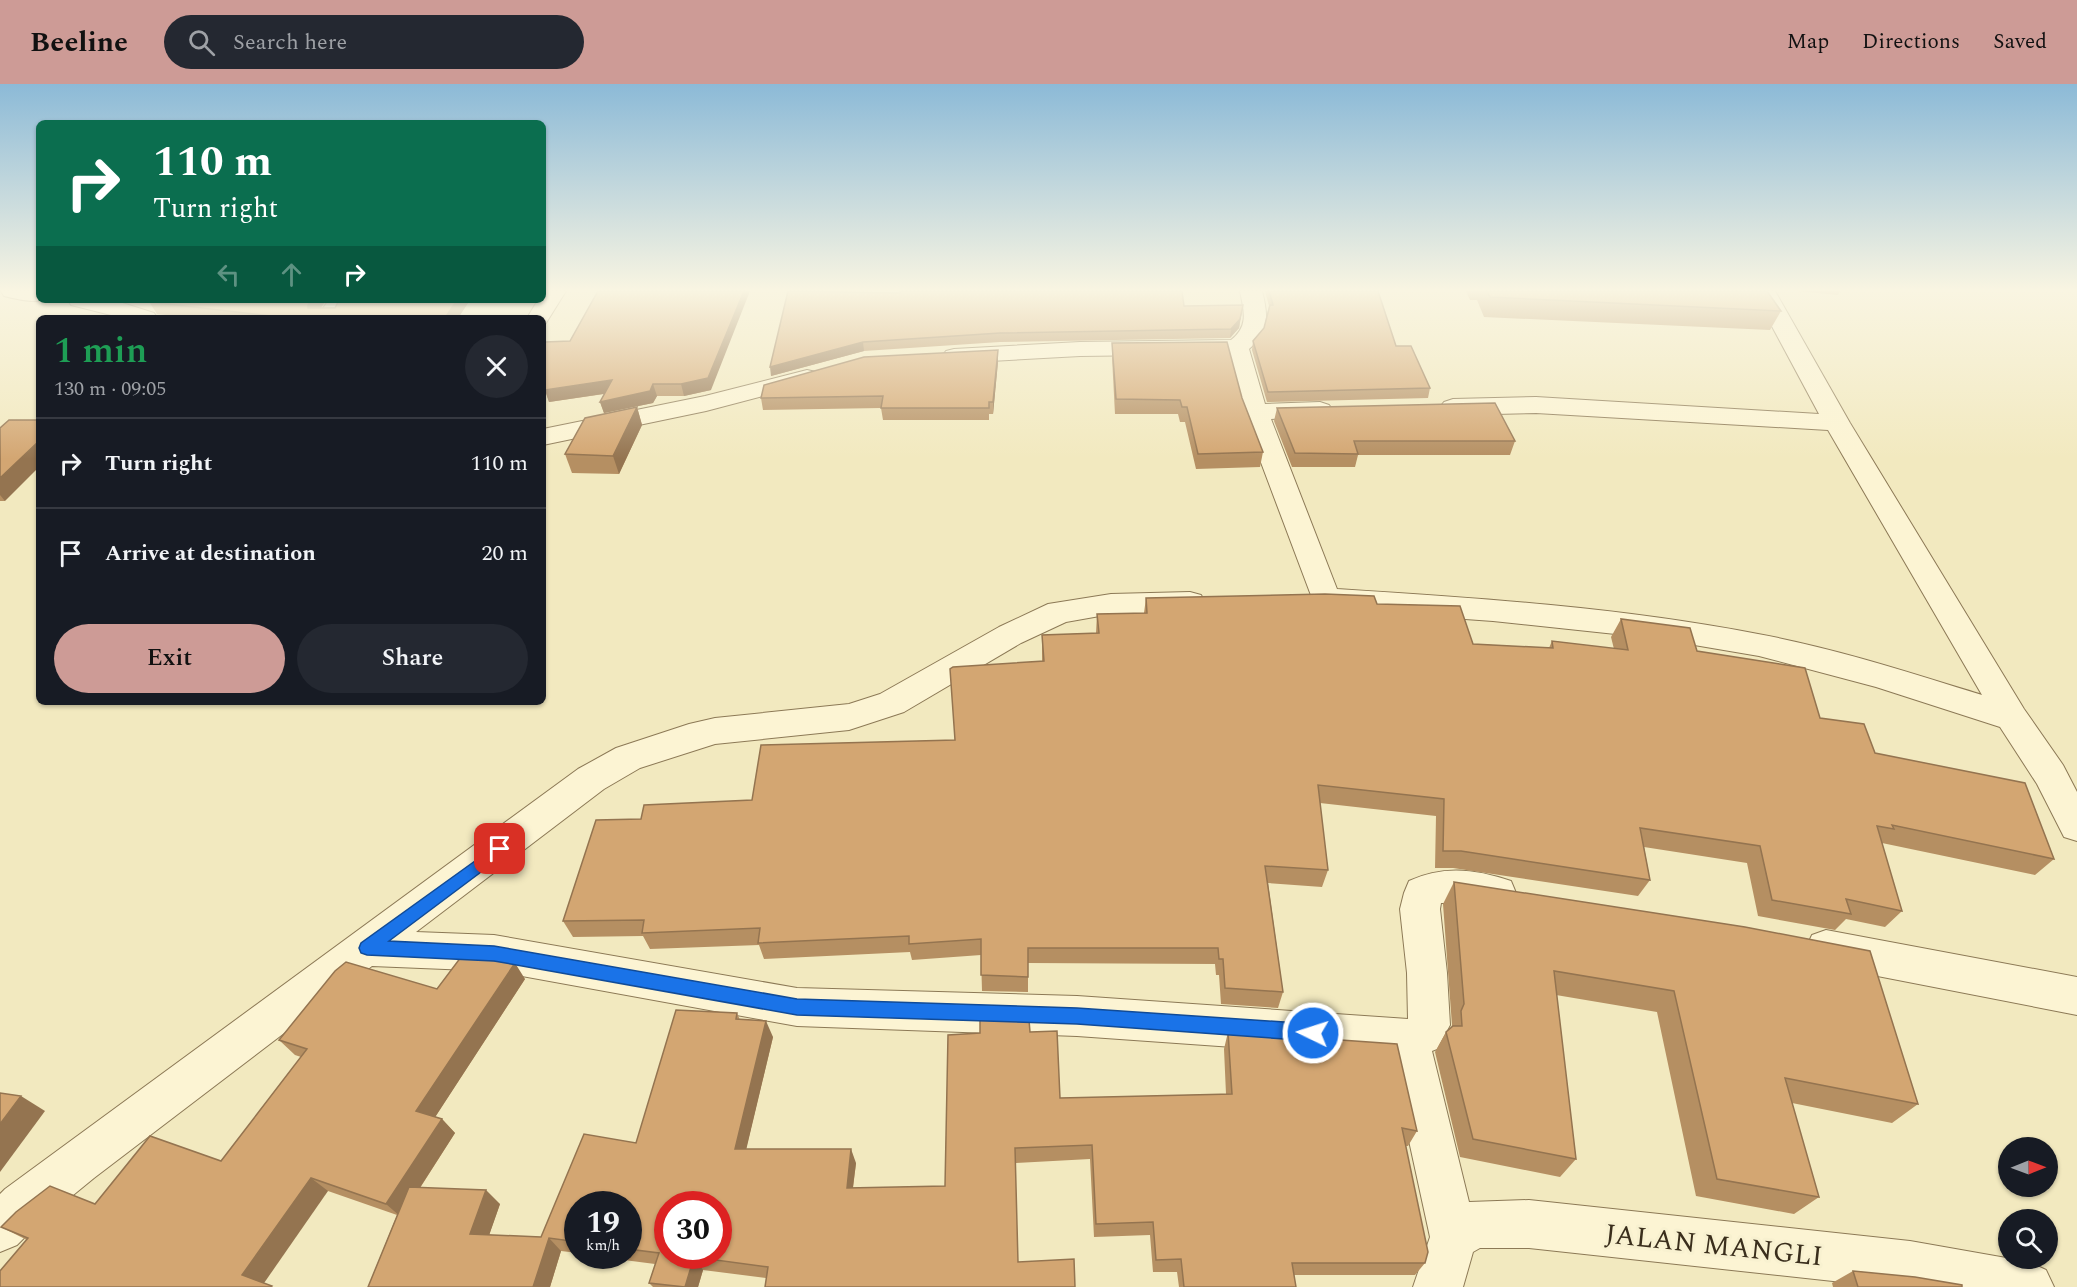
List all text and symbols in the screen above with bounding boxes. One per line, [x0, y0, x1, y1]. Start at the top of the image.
search box [164, 15, 584, 69]
text: Beeline [30, 21, 128, 64]
icon: search [185, 26, 218, 59]
text: Search here [233, 26, 347, 59]
text: Map [1787, 26, 1829, 58]
text: Directions [1862, 26, 1960, 58]
text: Saved [1993, 26, 2047, 58]
text: 110 m [153, 131, 272, 194]
icon: right [54, 144, 132, 222]
text: Turn right [153, 188, 278, 230]
icon: left [212, 258, 245, 291]
icon: ahead [275, 258, 308, 291]
icon: right [338, 258, 371, 291]
text: 1 min [54, 324, 147, 379]
button: close [465, 335, 528, 398]
text: 130 m · 09:05 [54, 374, 166, 404]
icon: right [54, 447, 87, 480]
text: Turn right [105, 447, 212, 480]
text: 110 m [471, 447, 528, 480]
icon: arrive [54, 537, 87, 570]
text: Arrive at destination [105, 537, 316, 570]
text: 20 m [482, 537, 528, 570]
button: Exit [54, 624, 285, 693]
button: Share [297, 624, 528, 693]
pin [474, 823, 525, 874]
icon: arrive [483, 832, 516, 865]
position arrow [1281, 1001, 1345, 1065]
north arrow [1998, 1137, 2058, 1197]
map controls [1998, 1137, 2058, 1269]
speed limit sign: 30 [654, 1191, 732, 1269]
text: 19 [586, 1200, 620, 1246]
button: search [1998, 1209, 2058, 1269]
street label: JALAN MANGLI [1603, 1213, 1825, 1278]
text: km/h [586, 1234, 620, 1257]

